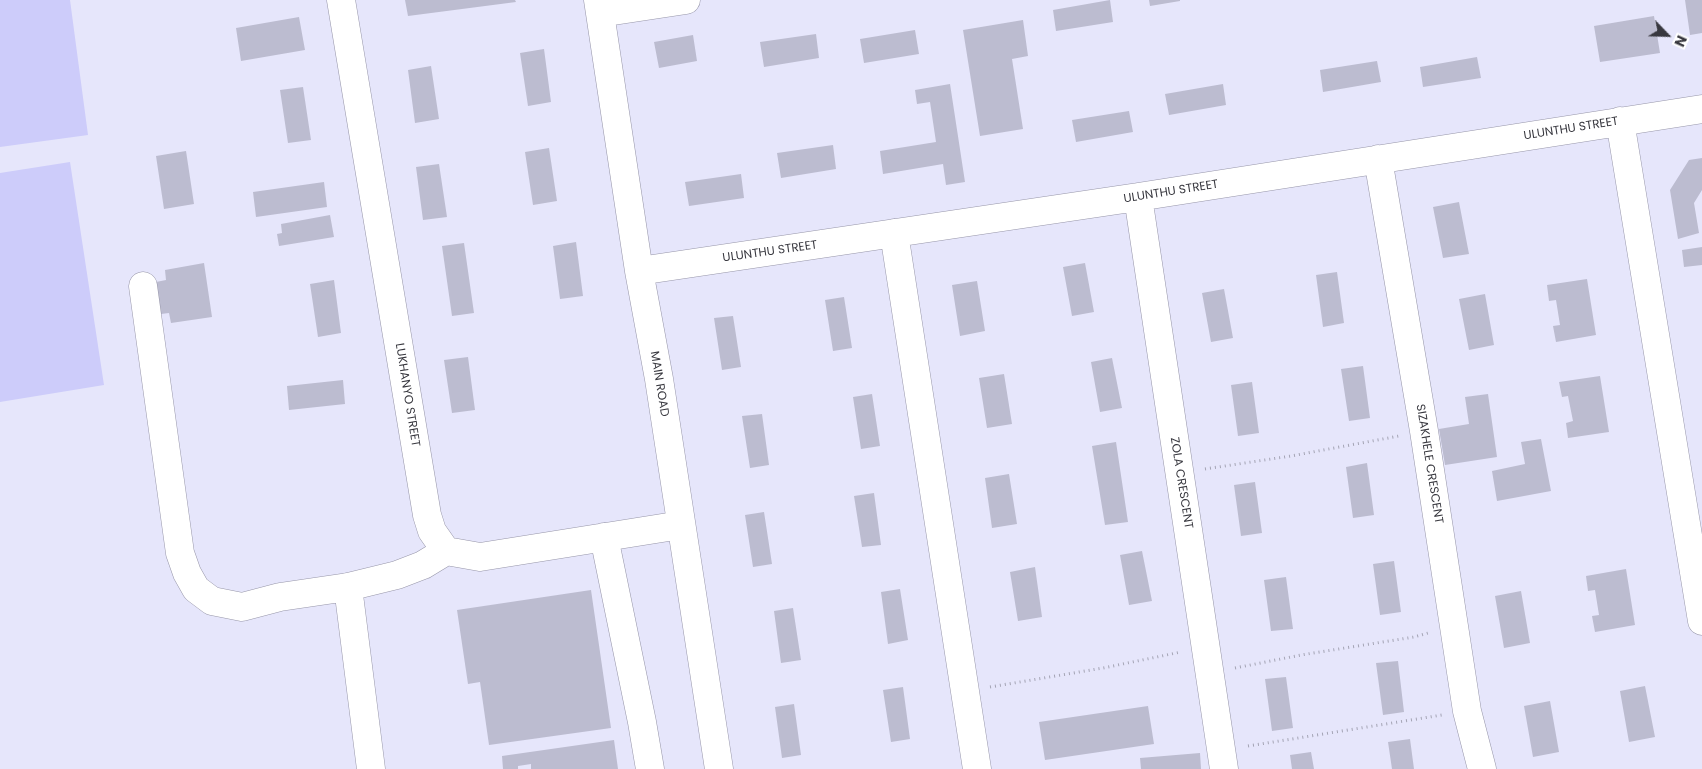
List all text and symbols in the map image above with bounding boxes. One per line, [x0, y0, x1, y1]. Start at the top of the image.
north arrow [1642, 10, 1692, 60]
text: N [1669, 32, 1692, 50]
street label: ULUNTHU STREET [1523, 114, 1619, 144]
street label: ULUNTHU STREET [1123, 177, 1219, 207]
street label: ULUNTHU STREET [722, 238, 818, 266]
street label: LUKHANYO STREET [392, 342, 422, 448]
street label: MAIN ROAD [647, 350, 671, 418]
street label: SIZAKHELE CRESCENT [1412, 403, 1446, 525]
street label: ZOLA CRESCENT [1167, 436, 1195, 530]

